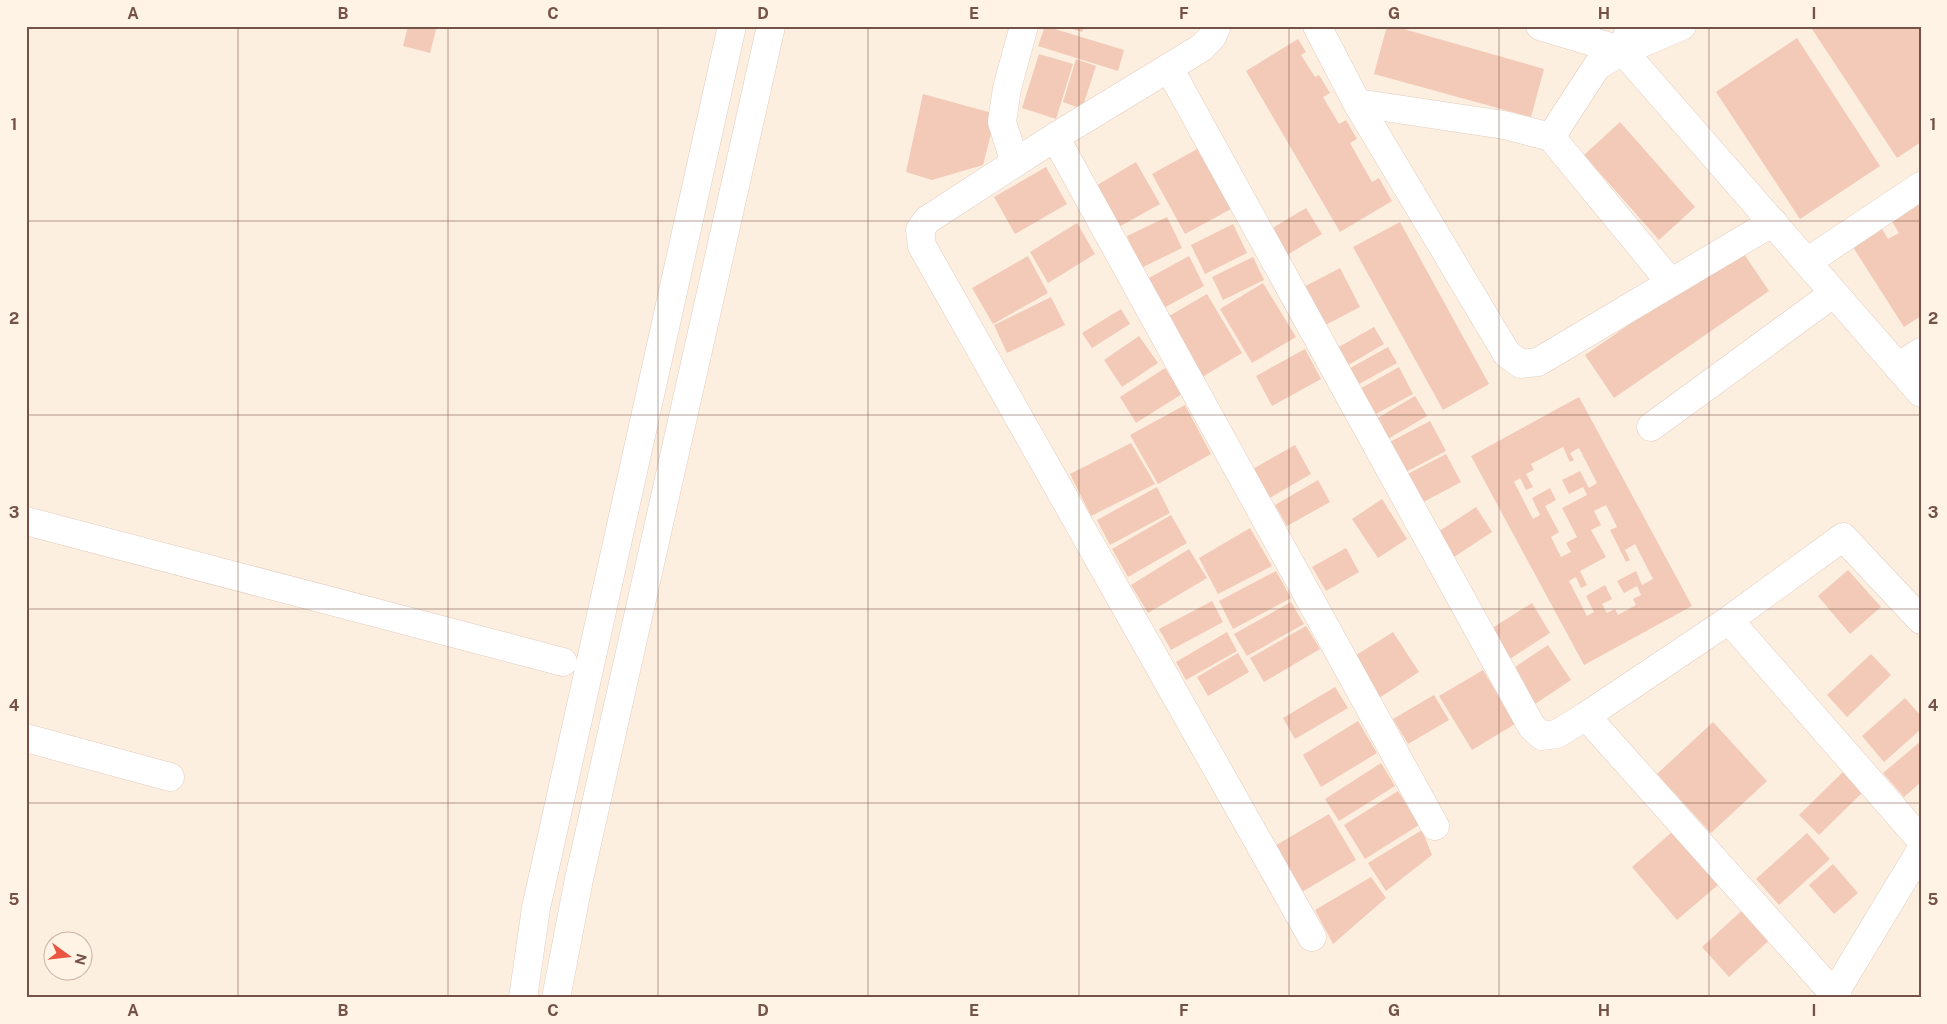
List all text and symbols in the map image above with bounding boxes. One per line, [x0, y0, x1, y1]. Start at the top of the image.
text: A [127, 4, 139, 23]
text: B [338, 4, 349, 23]
text: C [547, 4, 559, 23]
text: D [757, 4, 769, 23]
text: E [969, 4, 979, 23]
text: F [1179, 4, 1189, 23]
text: G [1388, 4, 1400, 23]
text: H [1598, 4, 1610, 23]
text: I [1812, 4, 1816, 23]
text: 1 [11, 115, 17, 134]
text: 1 [1930, 115, 1936, 134]
text: 2 [9, 309, 19, 328]
text: 2 [1928, 309, 1938, 328]
text: 3 [9, 503, 19, 522]
text: 3 [1928, 503, 1938, 522]
text: 4 [9, 696, 20, 715]
text: 4 [1928, 696, 1939, 715]
text: 5 [9, 890, 20, 909]
text: 5 [1928, 890, 1939, 909]
north arrow [42, 932, 92, 982]
text: N [71, 952, 90, 967]
text: A [127, 1001, 139, 1020]
text: B [338, 1001, 349, 1020]
text: C [547, 1001, 559, 1020]
text: D [757, 1001, 769, 1020]
text: E [969, 1001, 979, 1020]
text: F [1179, 1001, 1189, 1020]
text: G [1388, 1001, 1400, 1020]
text: H [1598, 1001, 1610, 1020]
text: I [1812, 1001, 1816, 1020]

